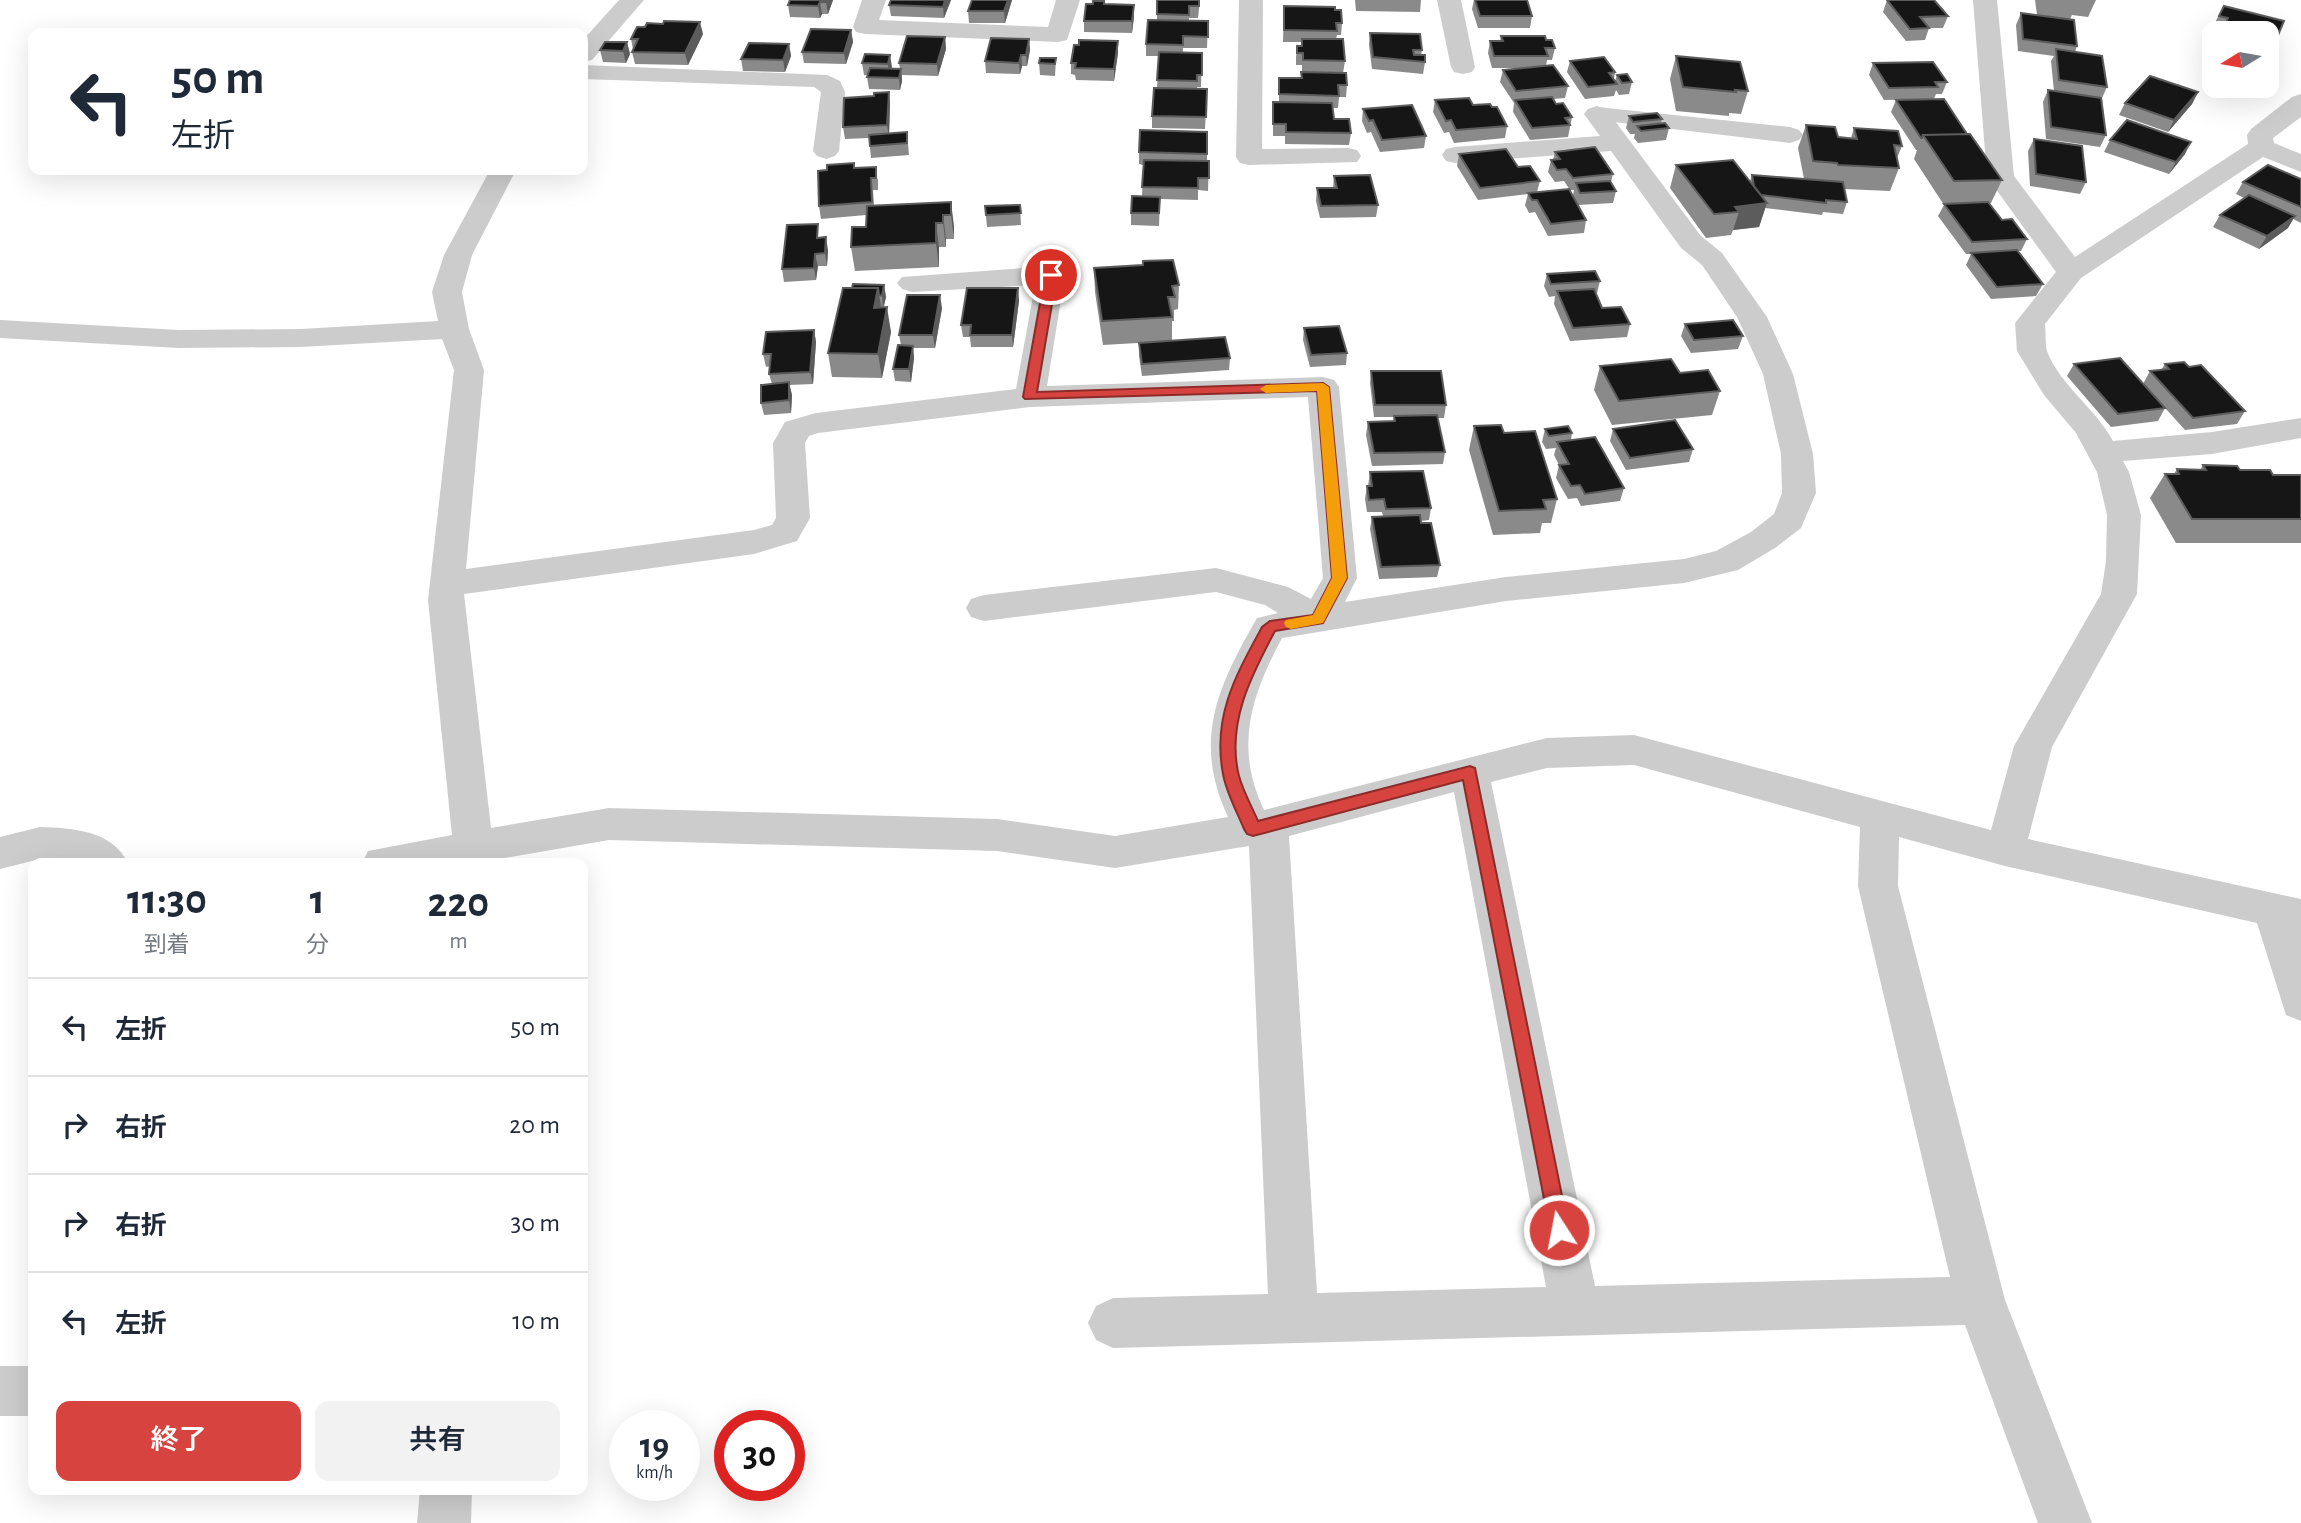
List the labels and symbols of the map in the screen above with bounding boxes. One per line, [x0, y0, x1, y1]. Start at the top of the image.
north arrow [2202, 21, 2278, 98]
pin [1021, 245, 1081, 305]
position arrow [1522, 1193, 1596, 1267]
speed limit sign: 30 [714, 1410, 805, 1501]

